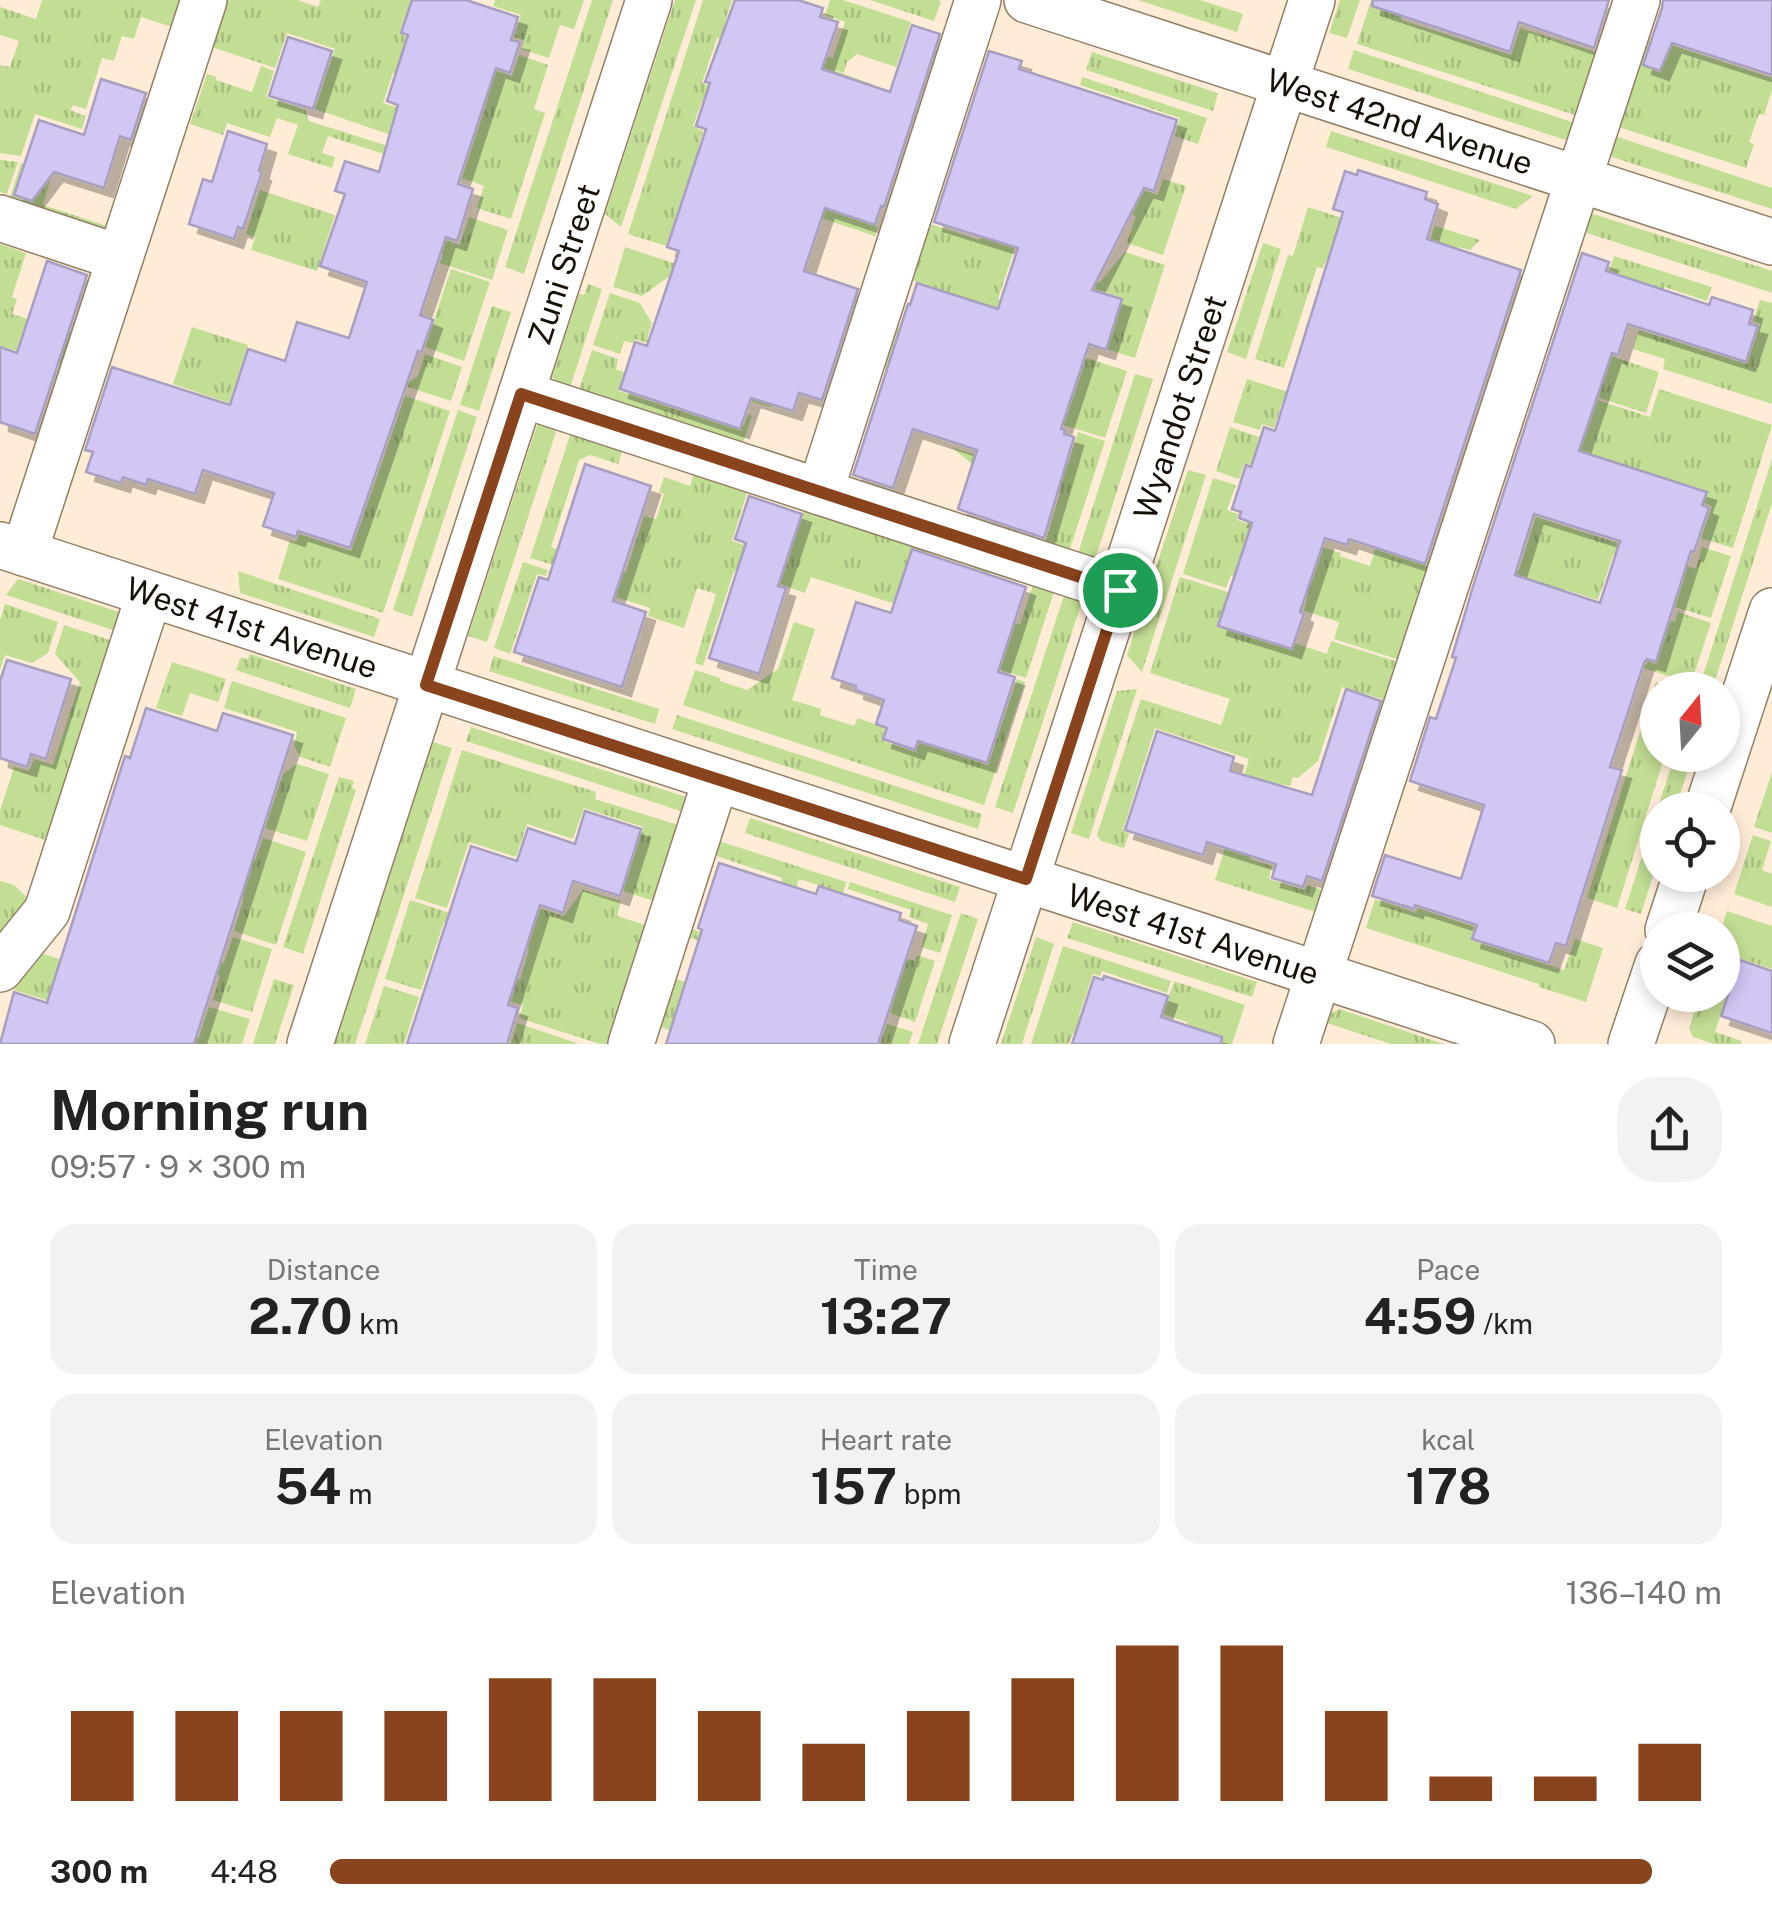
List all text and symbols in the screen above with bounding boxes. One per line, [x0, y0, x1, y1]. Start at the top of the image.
street label: West 42nd Avenue [1262, 61, 1538, 182]
street label: Zuni Street [520, 179, 607, 349]
street label: Wyandot Street [1126, 290, 1233, 524]
pin [1078, 548, 1163, 633]
icon: arrive [1093, 563, 1148, 618]
street label: West 41st Avenue [122, 569, 382, 685]
north arrow [1640, 672, 1740, 772]
map controls [1640, 672, 1740, 1012]
button: locate [1640, 792, 1740, 892]
street label: West 41st Avenue [1063, 875, 1324, 992]
button: layers [1640, 912, 1740, 1012]
button: share [1617, 1077, 1722, 1182]
text: Morning run [50, 1078, 369, 1142]
text: 09:57 · 9 × 300 m [50, 1148, 306, 1185]
text: Distance [267, 1253, 380, 1286]
text: Time [854, 1253, 918, 1286]
text: Pace [1416, 1253, 1480, 1286]
text: 2.70 [248, 1286, 352, 1345]
text: 13:27 [820, 1286, 952, 1345]
text: 4:59 [1364, 1286, 1477, 1345]
text: km [352, 1307, 399, 1340]
text: /km [1477, 1307, 1533, 1340]
text: Elevation [264, 1423, 383, 1456]
text: Heart rate [820, 1423, 952, 1456]
text: kcal [1421, 1423, 1475, 1456]
text: 54 [275, 1456, 341, 1515]
text: 157 [811, 1456, 897, 1515]
text: 178 [1405, 1456, 1491, 1515]
text: m [341, 1477, 372, 1510]
text: bpm [897, 1477, 961, 1510]
text: Elevation [50, 1574, 186, 1611]
text: 136–140 m [1566, 1574, 1722, 1611]
text: 300 m [50, 1853, 148, 1890]
text: 4:48 [210, 1853, 278, 1890]

